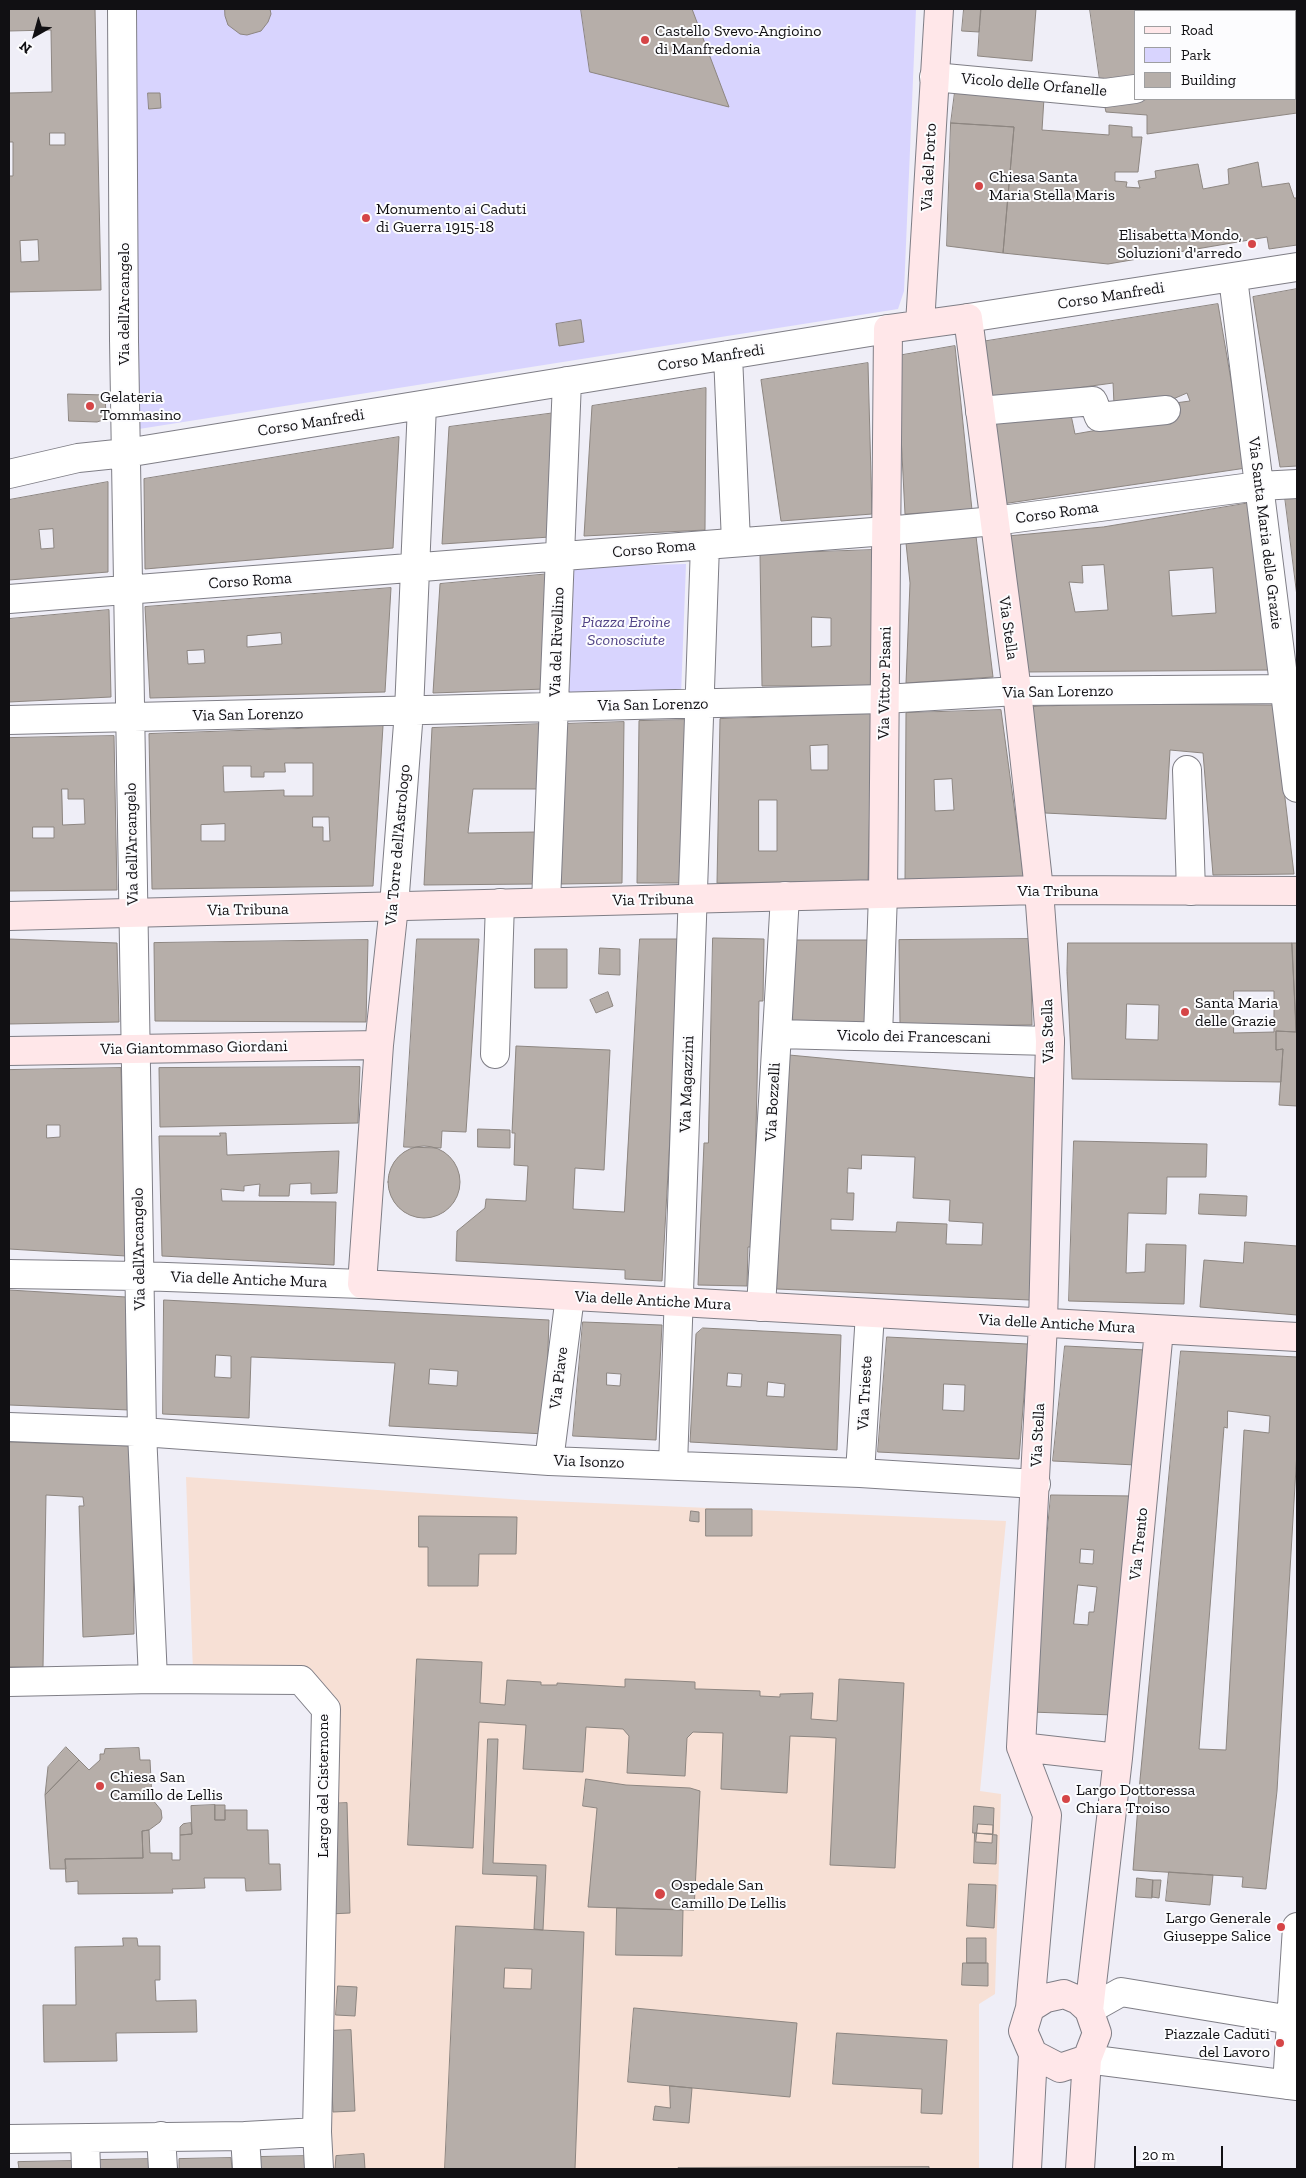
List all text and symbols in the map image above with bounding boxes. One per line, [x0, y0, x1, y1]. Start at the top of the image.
north arrow [10, 10, 60, 60]
legend [1134, 10, 1296, 100]
place label: Castello Svevo-Angioino di Manfredonia [655, 21, 821, 59]
text: Road [1181, 21, 1213, 39]
marker: Castello Svevo-Angioino di Manfredonia [639, 34, 651, 46]
text: N [16, 37, 35, 57]
text: Park [1181, 46, 1211, 64]
street label: Vicolo delle Orfanelle [960, 69, 1108, 101]
text: Building [1181, 71, 1236, 89]
street label: Via del Porto [917, 123, 941, 211]
place label: Chiesa Santa Maria Stella Maris [989, 167, 1115, 205]
marker: Chiesa Santa Maria Stella Maris [973, 180, 985, 192]
place label: Monumento ai Caduti di Guerra 1915-18 [376, 199, 526, 237]
marker: Monumento ai Caduti di Guerra 1915-18 [360, 212, 372, 224]
place label: Elisabetta Mondo, Soluzioni d'arredo [1117, 225, 1242, 263]
marker: Elisabetta Mondo, Soluzioni d'arredo [1246, 238, 1258, 250]
street label: Via dell'Arcangelo [114, 243, 134, 365]
street label: Corso Manfredi [1056, 278, 1166, 314]
street label: Corso Manfredi [656, 340, 766, 376]
place label: Gelateria Tommasino [100, 387, 181, 425]
marker: Gelateria Tommasino [84, 400, 96, 412]
street label: Corso Manfredi [256, 405, 366, 441]
street label: Via Santa Maria delle Grazie [1244, 436, 1286, 630]
street label: Corso Roma [1014, 498, 1100, 528]
street label: Corso Roma [612, 536, 696, 562]
street label: Corso Roma [208, 569, 292, 593]
street label: Via del Rivellino [545, 587, 569, 697]
street label: Via Stella [994, 595, 1022, 661]
park label: Piazza Eroine Sconosciute [582, 612, 670, 650]
street label: Via Vittor Pisani [874, 626, 896, 740]
street label: Via San Lorenzo [1002, 681, 1114, 703]
street label: Via San Lorenzo [597, 694, 709, 716]
street label: Via San Lorenzo [192, 704, 304, 726]
street label: Via Torre dell'Astrologo [381, 763, 415, 927]
street label: Via dell'Arcangelo [121, 782, 143, 906]
street label: Via Tribuna [1017, 881, 1099, 901]
street label: Via Tribuna [612, 890, 694, 910]
street label: Via Tribuna [207, 900, 289, 920]
place label: Santa Maria delle Grazie [1195, 993, 1278, 1031]
street label: Via Stella [1038, 999, 1058, 1063]
marker: Santa Maria delle Grazie [1179, 1006, 1191, 1018]
street label: Vicolo dei Francescani [837, 1026, 991, 1048]
street label: Via Magazzini [676, 1035, 698, 1133]
street label: Via Giantommaso Giordani [100, 1037, 288, 1059]
street label: Via Bozzelli [761, 1062, 785, 1142]
street label: Via dell'Arcangelo [128, 1187, 150, 1311]
street label: Via delle Antiche Mura [170, 1268, 328, 1292]
street label: Via delle Antiche Mura [574, 1287, 732, 1315]
street label: Via delle Antiche Mura [978, 1310, 1136, 1338]
street label: Via Piave [546, 1346, 572, 1410]
street label: Via Trieste [853, 1355, 877, 1431]
street label: Via Stella [1027, 1402, 1049, 1468]
street label: Via Isonzo [553, 1451, 625, 1473]
street label: Via Trento [1126, 1507, 1152, 1581]
street label: Largo del Cisternone [313, 1714, 333, 1858]
place label: Chiesa San Camillo de Lellis [110, 1767, 223, 1805]
marker: Chiesa San Camillo de Lellis [94, 1780, 106, 1792]
place label: Largo Dottoressa Chiara Troiso [1076, 1780, 1195, 1818]
marker: Largo Dottoressa Chiara Troiso [1060, 1793, 1072, 1805]
place label: Ospedale San Camillo De Lellis [671, 1875, 786, 1913]
marker: Ospedale San Camillo De Lellis [653, 1887, 667, 1901]
place label: Largo Generale Giuseppe Salice [1163, 1908, 1271, 1946]
marker: Largo Generale Giuseppe Salice [1275, 1921, 1287, 1933]
place label: Piazzale Caduti del Lavoro [1164, 2024, 1270, 2062]
marker: Piazzale Caduti del Lavoro [1274, 2037, 1286, 2049]
scale bar [1136, 2136, 1225, 2168]
text: 20 m [1142, 2146, 1175, 2164]

